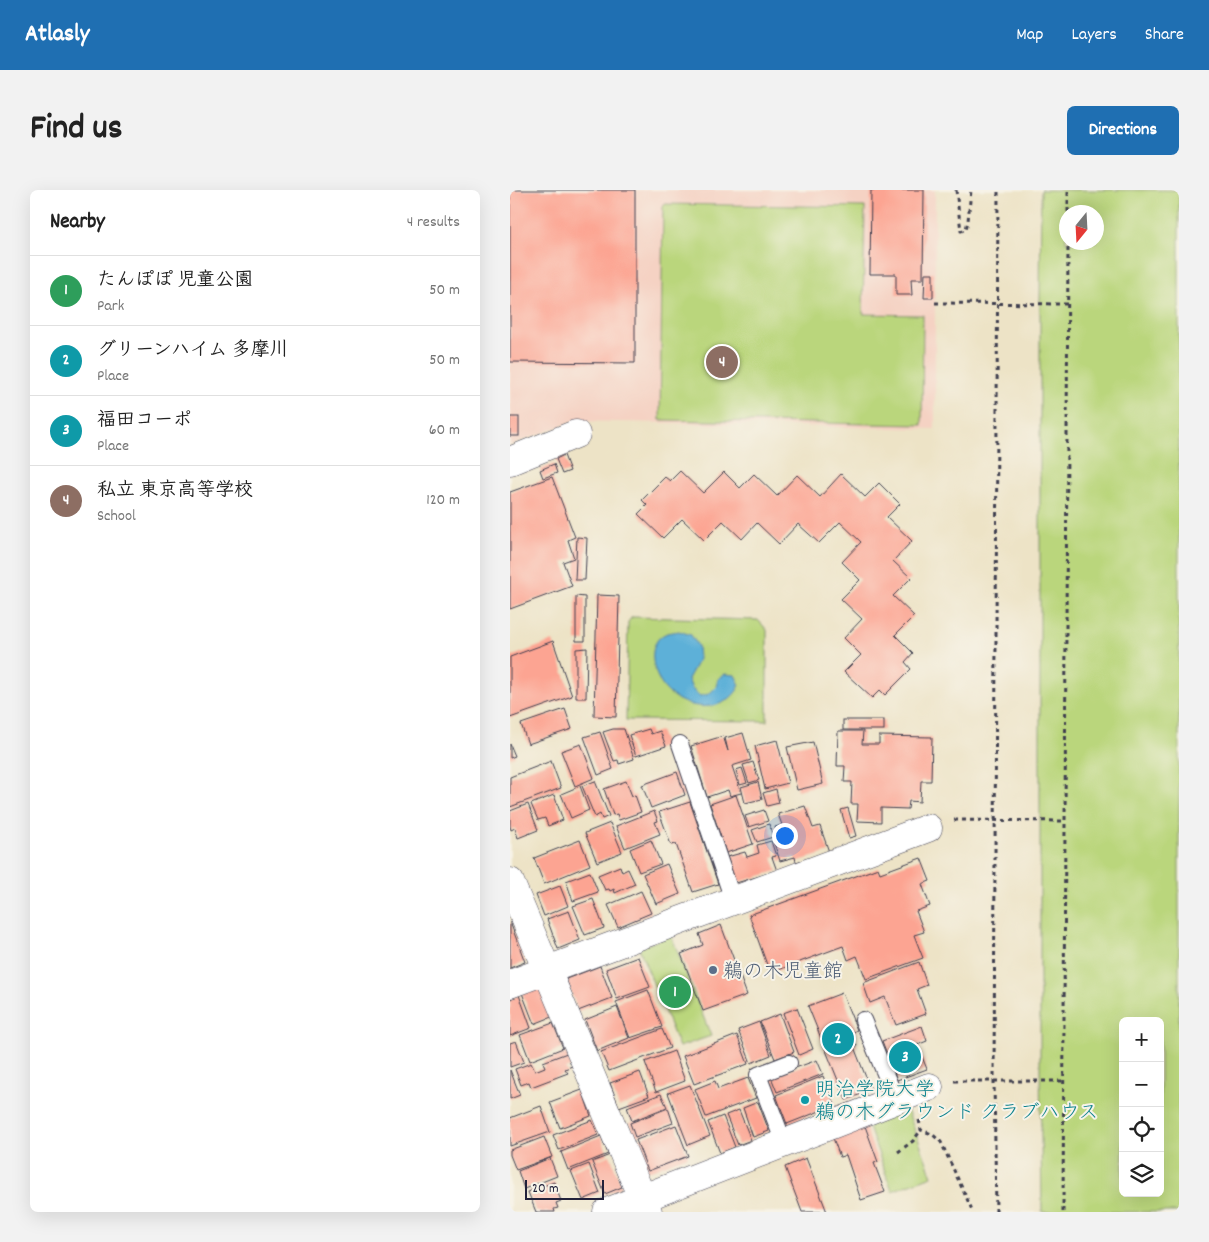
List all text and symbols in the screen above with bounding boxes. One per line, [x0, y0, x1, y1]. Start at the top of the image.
text: Atlasly [25, 18, 89, 52]
text: Map [1016, 23, 1043, 48]
text: Layers [1071, 23, 1117, 48]
text: Share [1145, 23, 1184, 48]
text: Find us [30, 105, 122, 155]
button: Directions [1067, 106, 1179, 155]
north arrow [1059, 205, 1104, 250]
text: Nearby [50, 208, 105, 238]
text: 4 results [407, 211, 460, 234]
text: たんぽぽ 児童公園 [97, 268, 253, 295]
text: 1 [64, 279, 68, 302]
text: 50 m [429, 279, 460, 302]
text: Park [97, 295, 124, 318]
text: グリーンハイム 多摩川 [97, 338, 289, 365]
pin: 4 [706, 343, 738, 381]
text: 2 [63, 349, 70, 372]
text: 50 m [429, 349, 460, 372]
text: Place [97, 365, 129, 388]
text: 福田コーポ [97, 408, 192, 435]
text: 3 [62, 419, 70, 442]
text: 60 m [429, 419, 460, 442]
text: Place [97, 435, 129, 458]
text: 私立 東京高等学校 [97, 478, 253, 505]
text: 4 [63, 489, 69, 512]
text: 120 m [426, 489, 460, 512]
text: School [97, 505, 136, 528]
your location [772, 823, 798, 849]
place label: 鵜の木児童館 [723, 959, 843, 987]
marker: 鵜の木児童館 [707, 964, 719, 976]
pin: 1 [659, 973, 691, 1011]
map controls [1119, 1017, 1164, 1197]
button: + [1119, 1017, 1164, 1062]
pin: 2 [822, 1020, 854, 1058]
pin: 3 [889, 1038, 921, 1076]
button: − [1119, 1062, 1164, 1107]
place label: 明治学院大学 鵜の木グラウンド クラブハウス [815, 1077, 1098, 1128]
marker: 明治学院大学 鵜の木グラウンド クラブハウス [799, 1094, 811, 1106]
button: locate [1119, 1107, 1164, 1152]
button: layers [1119, 1152, 1164, 1197]
scale bar [525, 1177, 604, 1200]
text: 20 m [532, 1179, 559, 1199]

